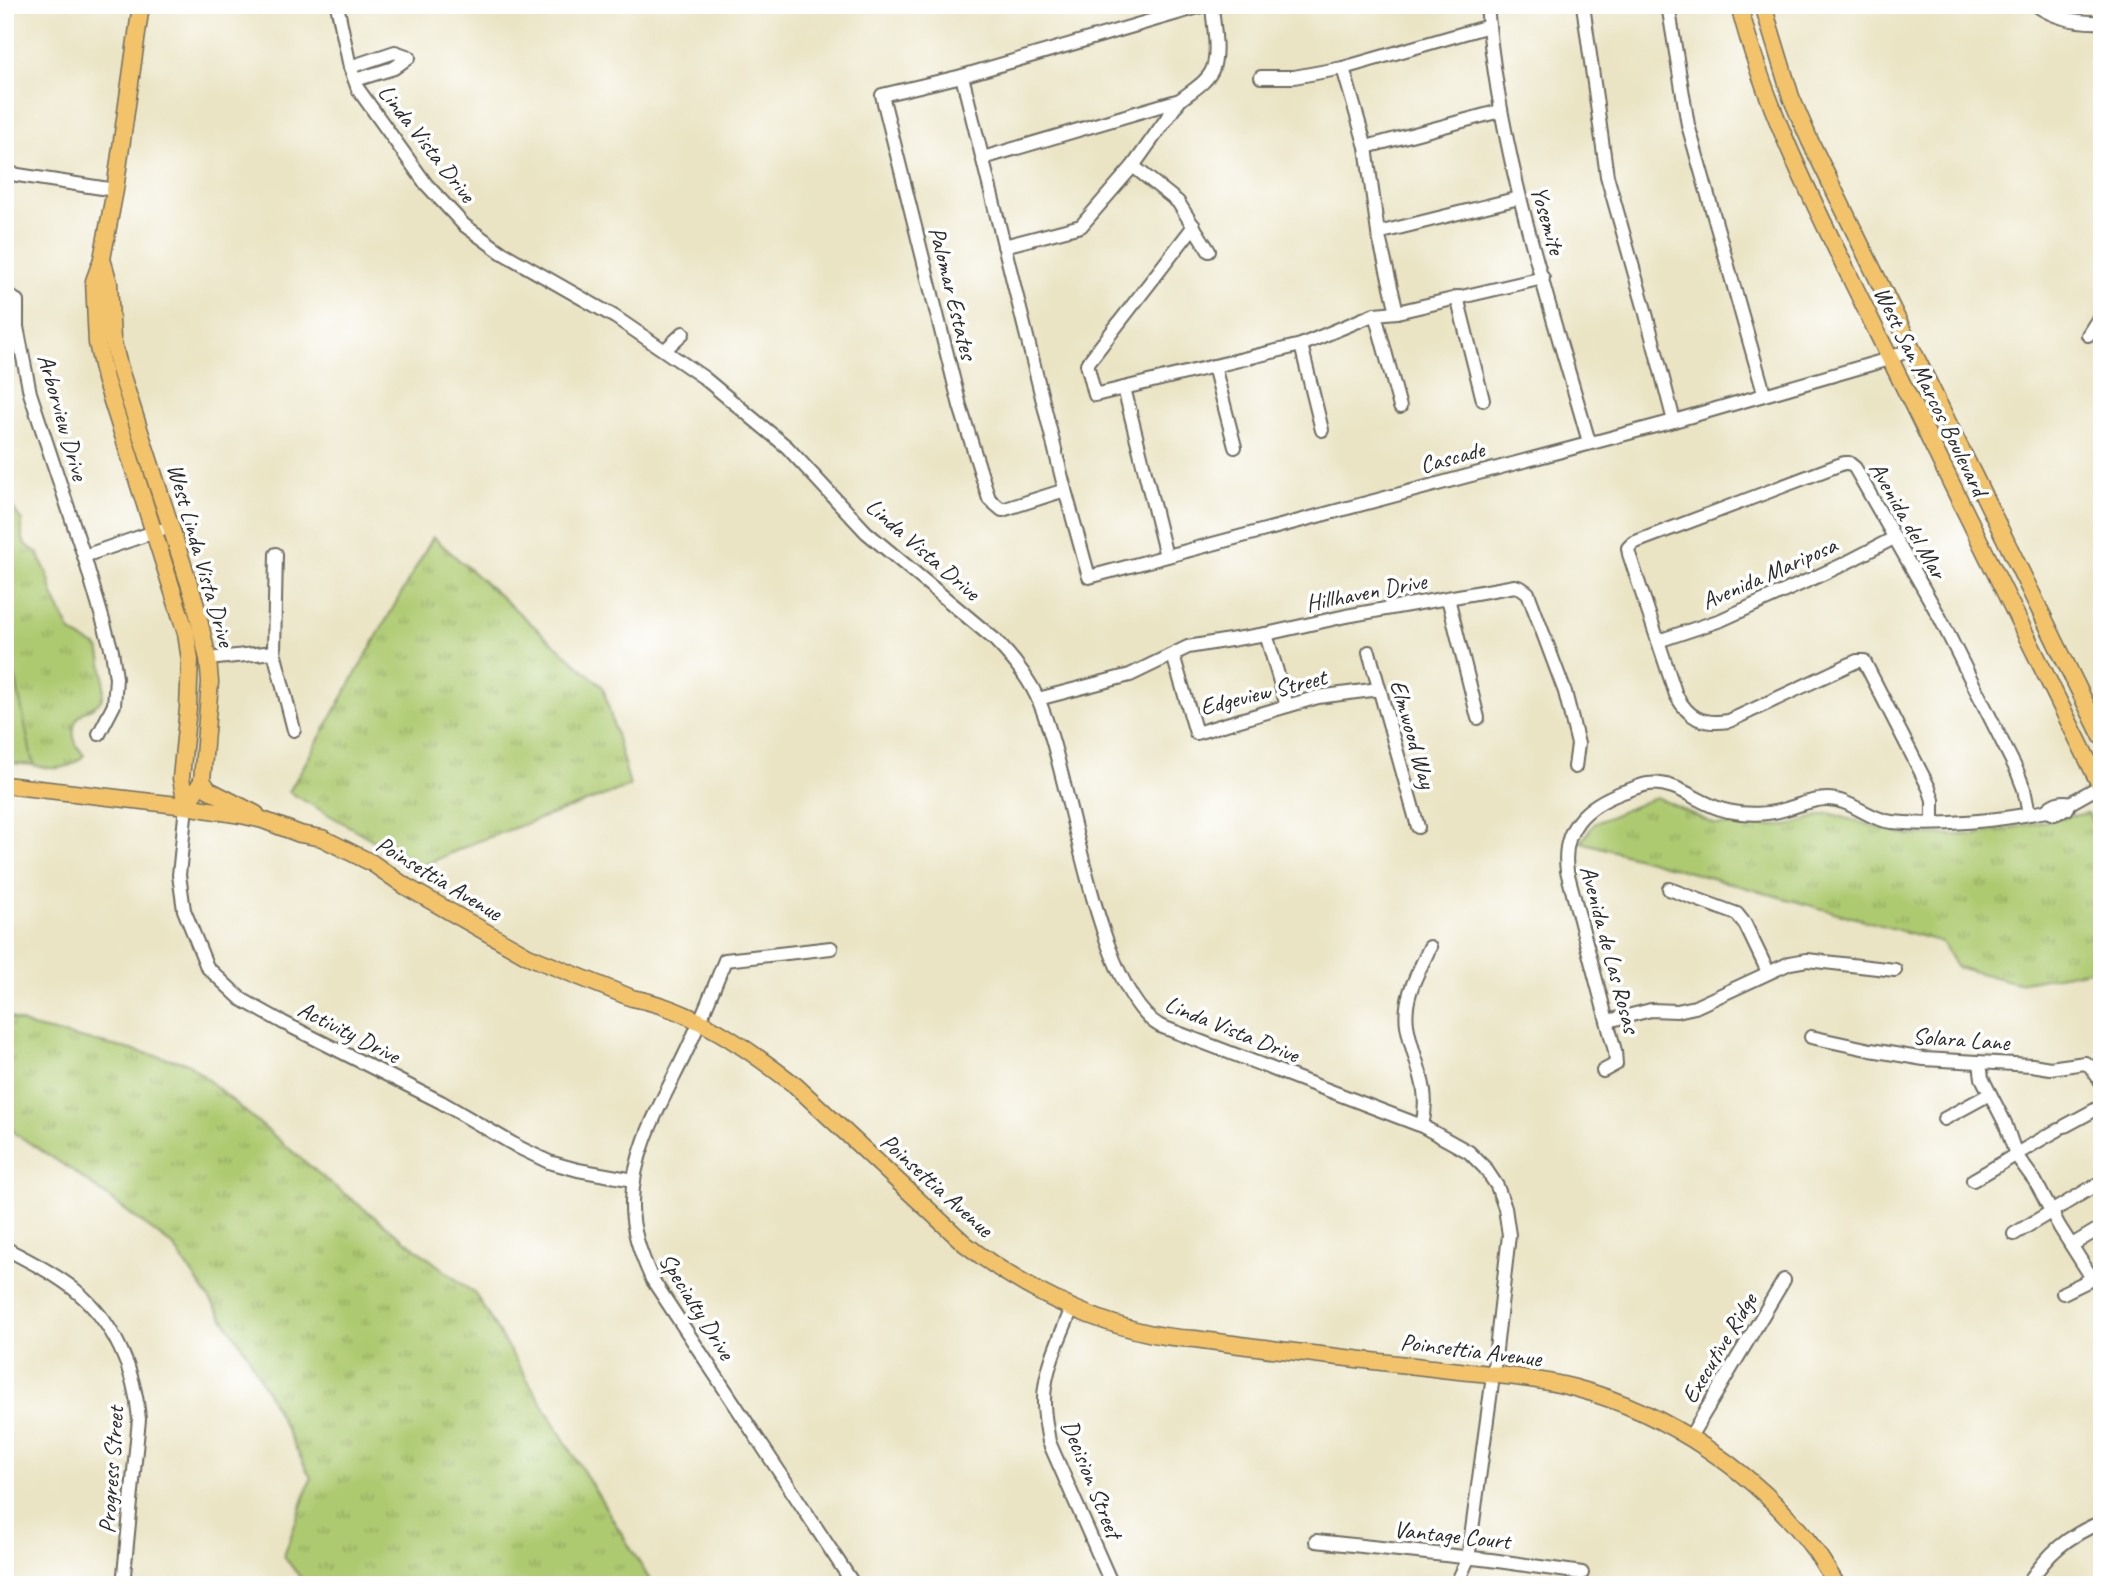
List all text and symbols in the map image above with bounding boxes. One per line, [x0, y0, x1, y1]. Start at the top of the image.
street label: Linda Vista Drive [371, 78, 484, 210]
street label: Yosemite [1524, 182, 1573, 260]
street label: Palomar Estates [922, 224, 985, 365]
street label: West San Marcos Boulevard [1867, 281, 1996, 504]
street label: Arborview Drive [31, 351, 96, 485]
street label: Cascade [1417, 433, 1490, 480]
street label: Avenida del Mar [1862, 456, 1955, 586]
street label: West Linda Vista Drive [161, 460, 242, 652]
street label: Linda Vista Drive [860, 491, 988, 608]
street label: Avenida Mariposa [1697, 529, 1843, 616]
street label: Hillhaven Drive [1303, 565, 1431, 618]
street label: Edgeview Street [1197, 661, 1331, 722]
street label: Elmwood Way [1383, 676, 1443, 793]
street label: Poinsettia Avenue [371, 829, 509, 928]
street label: Avenida de Las Rosas [1573, 862, 1648, 1039]
street label: Linda Vista Drive [1161, 988, 1305, 1070]
street label: Activity Drive [293, 994, 407, 1071]
street label: Solara Lane [1911, 1021, 2013, 1058]
street label: Poinsettia Avenue [874, 1127, 1001, 1245]
street label: Specialty Drive [652, 1247, 743, 1367]
street label: Executive Ridge [1674, 1286, 1765, 1409]
street label: Poinsettia Avenue [1399, 1326, 1545, 1374]
street label: Progress Street [92, 1403, 131, 1534]
street label: Decision Street [1055, 1415, 1130, 1545]
street label: Vantage Court [1392, 1514, 1514, 1556]

